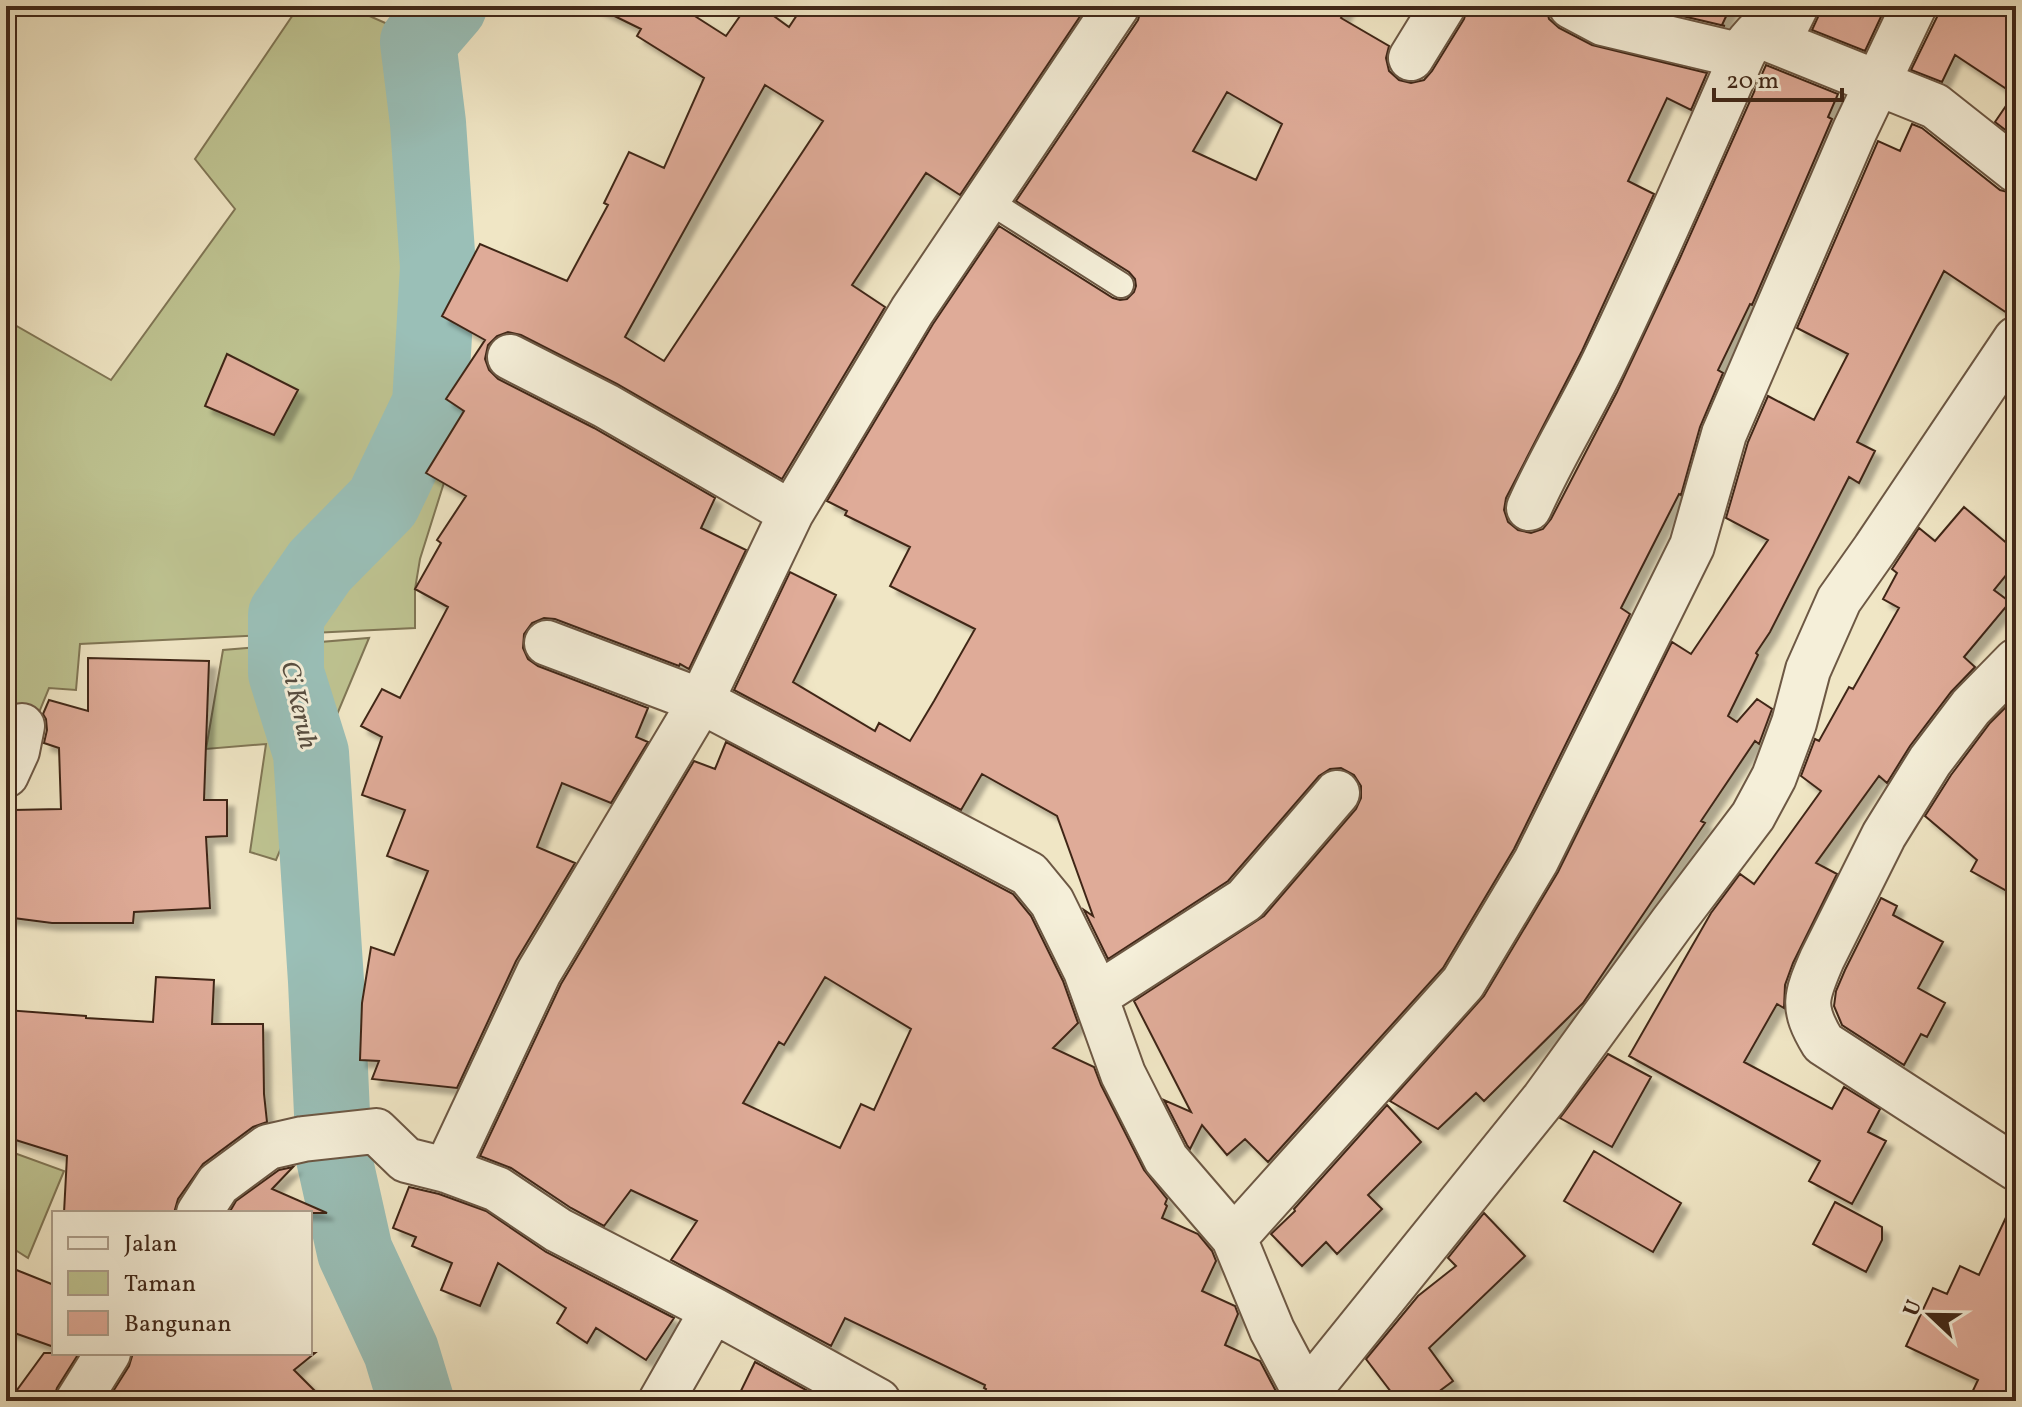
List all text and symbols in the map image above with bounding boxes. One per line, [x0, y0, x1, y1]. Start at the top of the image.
scale bar [1714, 52, 1842, 102]
text: 20 m [1726, 65, 1779, 99]
water label: Ci Keruh [270, 658, 326, 753]
legend [52, 1211, 312, 1355]
text: Jalan [124, 1228, 177, 1262]
text: Taman [124, 1268, 196, 1302]
north arrow [1890, 1275, 1970, 1355]
text: U [1897, 1296, 1931, 1321]
text: Bangunan [124, 1308, 232, 1342]

